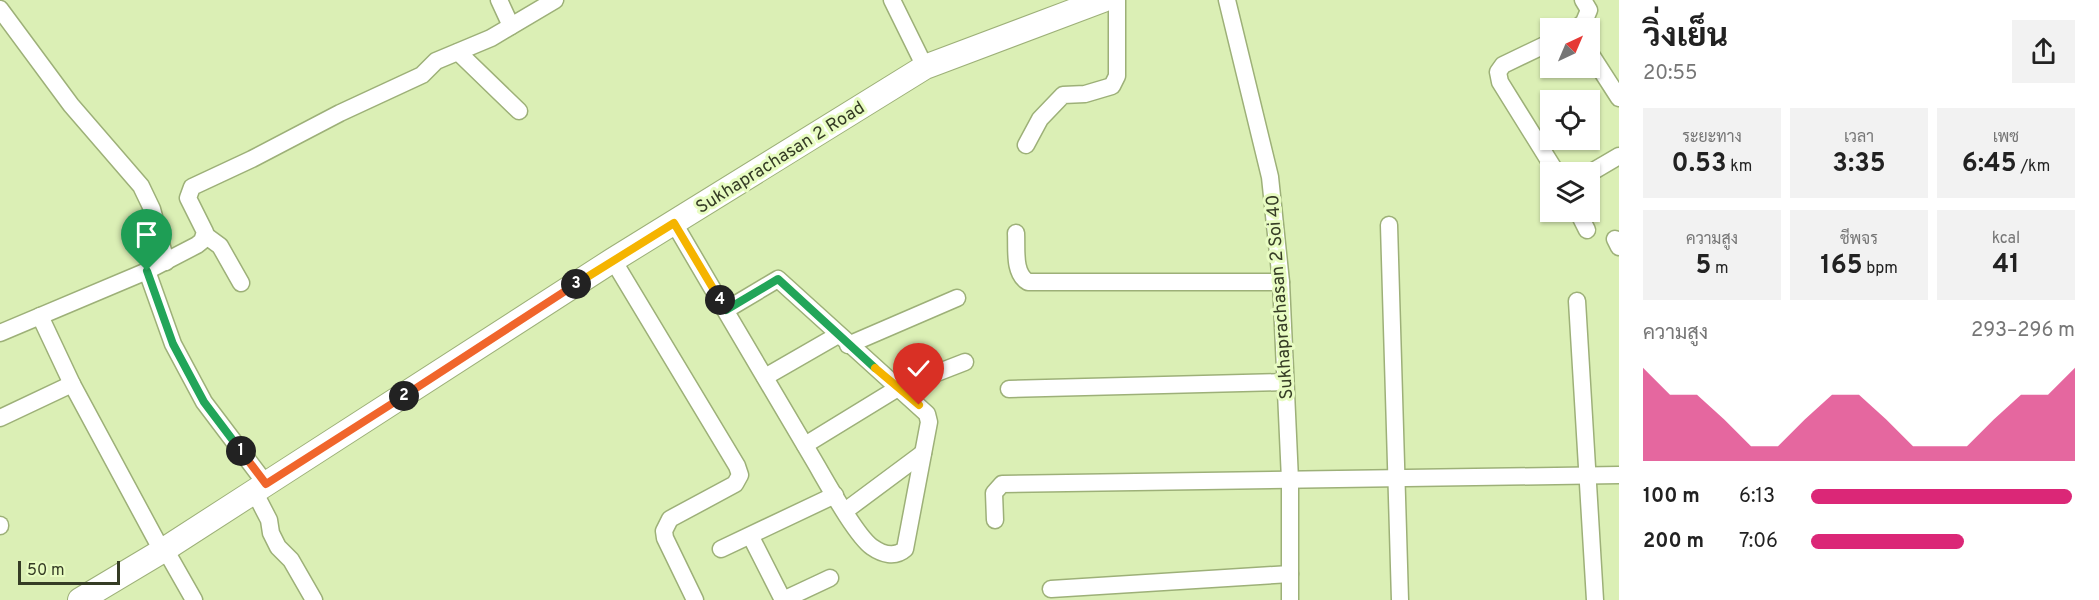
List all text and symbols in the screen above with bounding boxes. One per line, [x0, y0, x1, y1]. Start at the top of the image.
text: วิ่งเย็น [1643, 17, 1728, 59]
north arrow [1540, 18, 1600, 78]
map controls [1540, 18, 1600, 222]
button: share [2012, 20, 2075, 83]
text: 20:55 [1643, 61, 1697, 87]
button: locate [1540, 90, 1600, 150]
street label: Sukhaprachasan 2 Road [692, 97, 869, 220]
text: ระยะทาง [1682, 128, 1742, 148]
text: เวลา [1844, 128, 1874, 148]
text: เพซ [1993, 128, 2019, 148]
text: 0.53 [1672, 148, 1726, 181]
text: 3:35 [1832, 148, 1886, 181]
text: 6:45 [1962, 148, 2017, 181]
text: km [1726, 157, 1752, 177]
text: /km [2017, 157, 2050, 177]
button: layers [1540, 162, 1600, 222]
street label: Sukhaprachasan 2 Soi 40 [1262, 194, 1299, 400]
pin [121, 209, 172, 271]
icon: arrive [130, 218, 163, 251]
text: kcal [1992, 229, 2020, 249]
text: ความสูง [1686, 230, 1738, 250]
text: ชีพจร [1840, 230, 1878, 250]
text: 41 [1992, 249, 2020, 282]
text: 5 [1695, 250, 1711, 283]
text: 165 [1820, 250, 1863, 283]
text: m [1711, 259, 1729, 279]
text: bpm [1863, 259, 1898, 279]
pin: 3 [561, 269, 591, 299]
text: 3 [571, 274, 581, 294]
pin: 4 [705, 285, 735, 315]
text: 4 [715, 290, 725, 310]
text: 293–296 m [1971, 318, 2075, 344]
text: ความสูง [1643, 321, 1708, 347]
pin [893, 343, 944, 405]
icon: check [902, 352, 935, 385]
pin: 2 [389, 381, 419, 411]
text: 2 [399, 386, 409, 406]
pin: 1 [226, 436, 256, 466]
text: 1 [238, 441, 244, 461]
text: 100 m [1643, 484, 1700, 510]
text: 6:13 [1739, 484, 1775, 510]
text: 200 m [1643, 529, 1704, 555]
text: 7:06 [1739, 529, 1778, 555]
scale bar [18, 558, 120, 586]
text: 50 m [27, 561, 65, 581]

